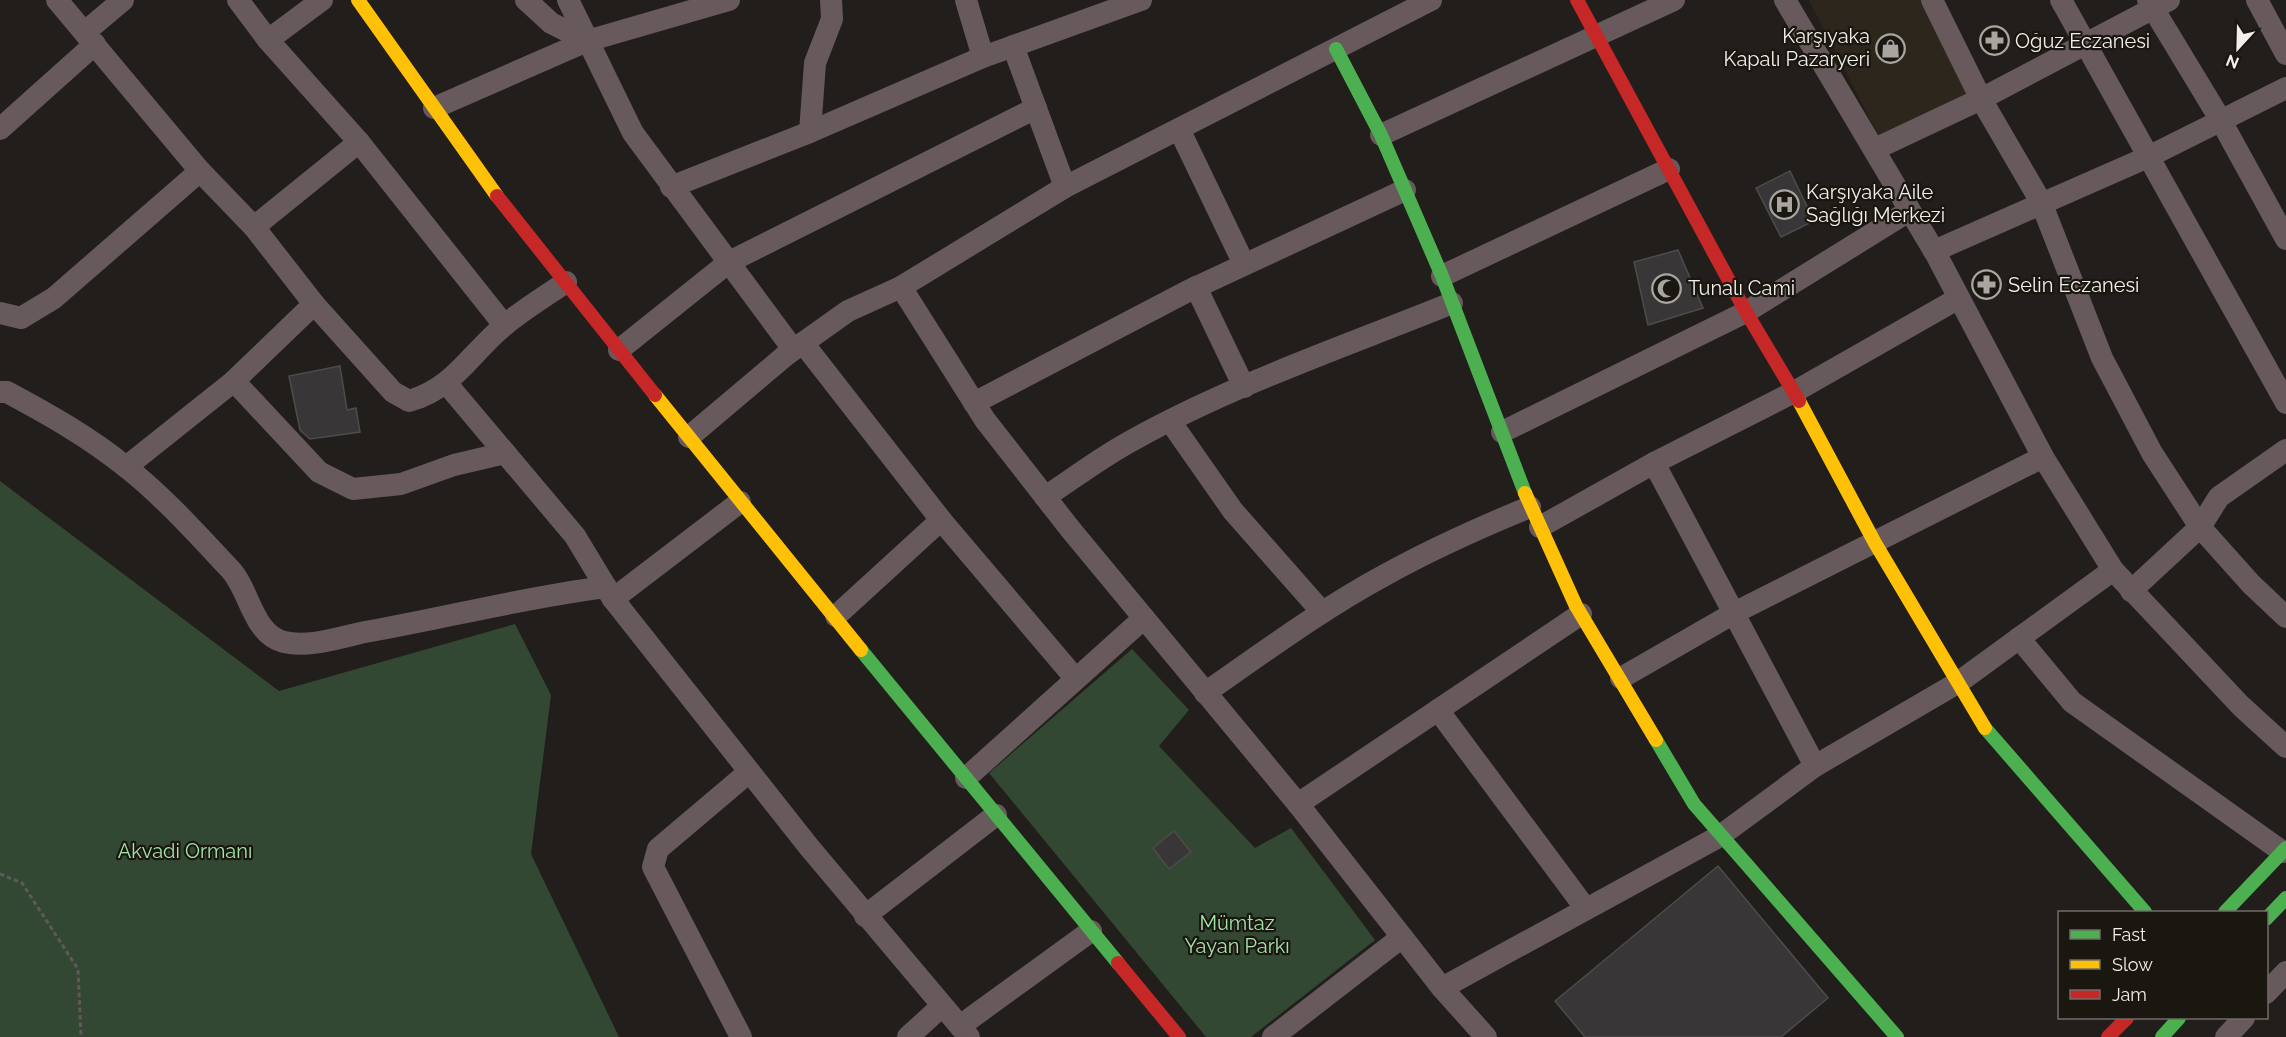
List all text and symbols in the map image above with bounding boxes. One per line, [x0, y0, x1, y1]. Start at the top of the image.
north arrow [2208, 18, 2268, 78]
place label: Karşıyaka Kapalı Pazaryeri [1724, 24, 1870, 71]
pharmacy icon: Oğuz Eczanesi [1978, 25, 2010, 57]
place label: Oğuz Eczanesi [2015, 29, 2150, 53]
shop icon: Karşıyaka Kapalı Pazaryeri [1875, 32, 1907, 64]
text: N [2223, 50, 2242, 73]
place label: Karşıyaka Aile Sağlığı Merkezi [1806, 180, 1945, 227]
hospital icon: Karşıyaka Aile Sağlığı Merkezi [1769, 188, 1801, 220]
pharmacy icon: Selin Eczanesi [1971, 269, 2003, 301]
mosque icon: Tunalı Cami [1651, 272, 1683, 304]
place label: Selin Eczanesi [2008, 273, 2139, 297]
place label: Tunalı Cami [1688, 276, 1795, 300]
park label: Akvadi Ormanı [118, 839, 252, 863]
park label: Mümtaz Yayan Parkı [1184, 911, 1290, 958]
legend [2058, 911, 2268, 1019]
text: Fast [2112, 924, 2146, 945]
text: Slow [2112, 954, 2153, 975]
text: Jam [2112, 984, 2147, 1005]

